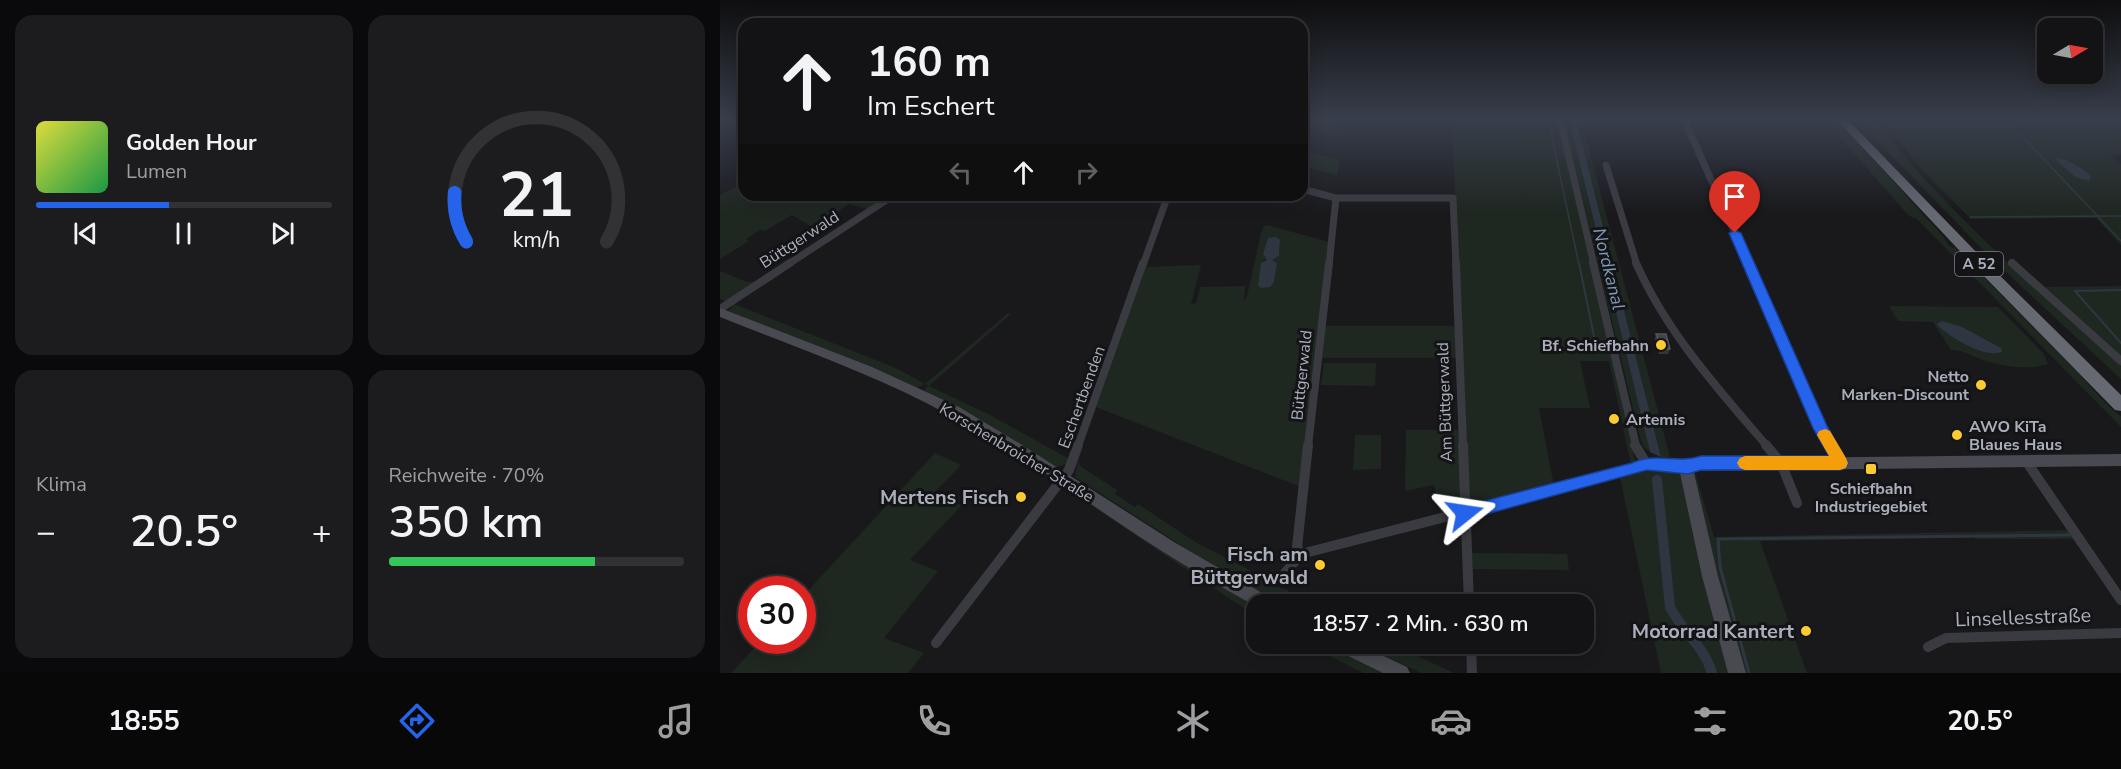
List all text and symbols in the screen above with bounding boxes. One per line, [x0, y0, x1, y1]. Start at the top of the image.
north arrow [2037, 18, 2103, 84]
map controls [2037, 18, 2103, 84]
text: 160 m [867, 34, 991, 91]
icon: ahead [768, 42, 846, 120]
text: Im Eschert [867, 88, 995, 125]
text: Golden Hour [126, 128, 257, 158]
text: 21 [499, 153, 574, 238]
icon: left [944, 156, 977, 189]
icon: ahead [1007, 156, 1040, 189]
icon: right [1070, 156, 1103, 189]
text: Lumen [126, 158, 187, 185]
pin [1709, 171, 1760, 233]
icon: arrive [1718, 180, 1751, 213]
street label: Büttgerwald [756, 206, 844, 274]
icon: previous [69, 217, 102, 250]
icon: pause [167, 217, 200, 250]
icon: next [266, 217, 299, 250]
water label: Nordkanal [1587, 225, 1631, 313]
text: km/h [513, 226, 560, 256]
road number: A 52 [1955, 252, 2003, 276]
street label: Büttgerwald [1286, 329, 1318, 421]
place label: Bf. Schiefbahn [1542, 335, 1649, 357]
marker: Bf. Schiefbahn [1654, 338, 1668, 352]
street label: Am Büttgerwald [1432, 342, 1458, 462]
street label: Eschertbenden [1053, 343, 1111, 452]
place label: Netto Marken-Discount [1841, 366, 1970, 406]
marker: Netto Marken-Discount [1974, 378, 1988, 392]
street label: Korschenbroicher Straße [935, 398, 1098, 508]
place label: Artemis [1626, 409, 1685, 431]
marker: Artemis [1607, 412, 1621, 426]
place label: AWO KiTa Blaues Haus [1969, 416, 2062, 456]
marker: AWO KiTa Blaues Haus [1950, 428, 1964, 442]
text: Reichweite · 70% [389, 462, 544, 489]
marker: Schiefbahn Industriegebiet [1864, 462, 1878, 476]
text: Klima [36, 471, 87, 498]
place label: Schiefbahn Industriegebiet [1815, 478, 1928, 518]
position arrow [1433, 481, 1497, 545]
place label: Mertens Fisch [880, 484, 1009, 511]
marker: Mertens Fisch [1014, 490, 1028, 504]
text: 350 km [389, 492, 544, 553]
text: 20.5° [129, 501, 238, 562]
text: − [36, 510, 56, 555]
text: + [312, 510, 331, 555]
place label: Fisch am Büttgerwald [1191, 541, 1308, 591]
marker: Fisch am Büttgerwald [1313, 558, 1327, 572]
speed limit sign: 30 [738, 576, 816, 654]
street label: Linsellesstraße [1954, 602, 2092, 633]
text: 18:57 · 2 Min. · 630 m [1311, 609, 1529, 639]
place label: Motorrad Kantert [1632, 618, 1794, 645]
marker: Motorrad Kantert [1799, 624, 1813, 638]
icon: directions [396, 700, 438, 742]
icon: music [655, 700, 697, 742]
icon: phone [913, 700, 955, 742]
icon: climate [1172, 700, 1214, 742]
icon: car [1430, 700, 1472, 742]
icon: filters [1689, 700, 1731, 742]
text: 18:55 [108, 703, 180, 740]
text: 20.5° [1947, 703, 2013, 740]

